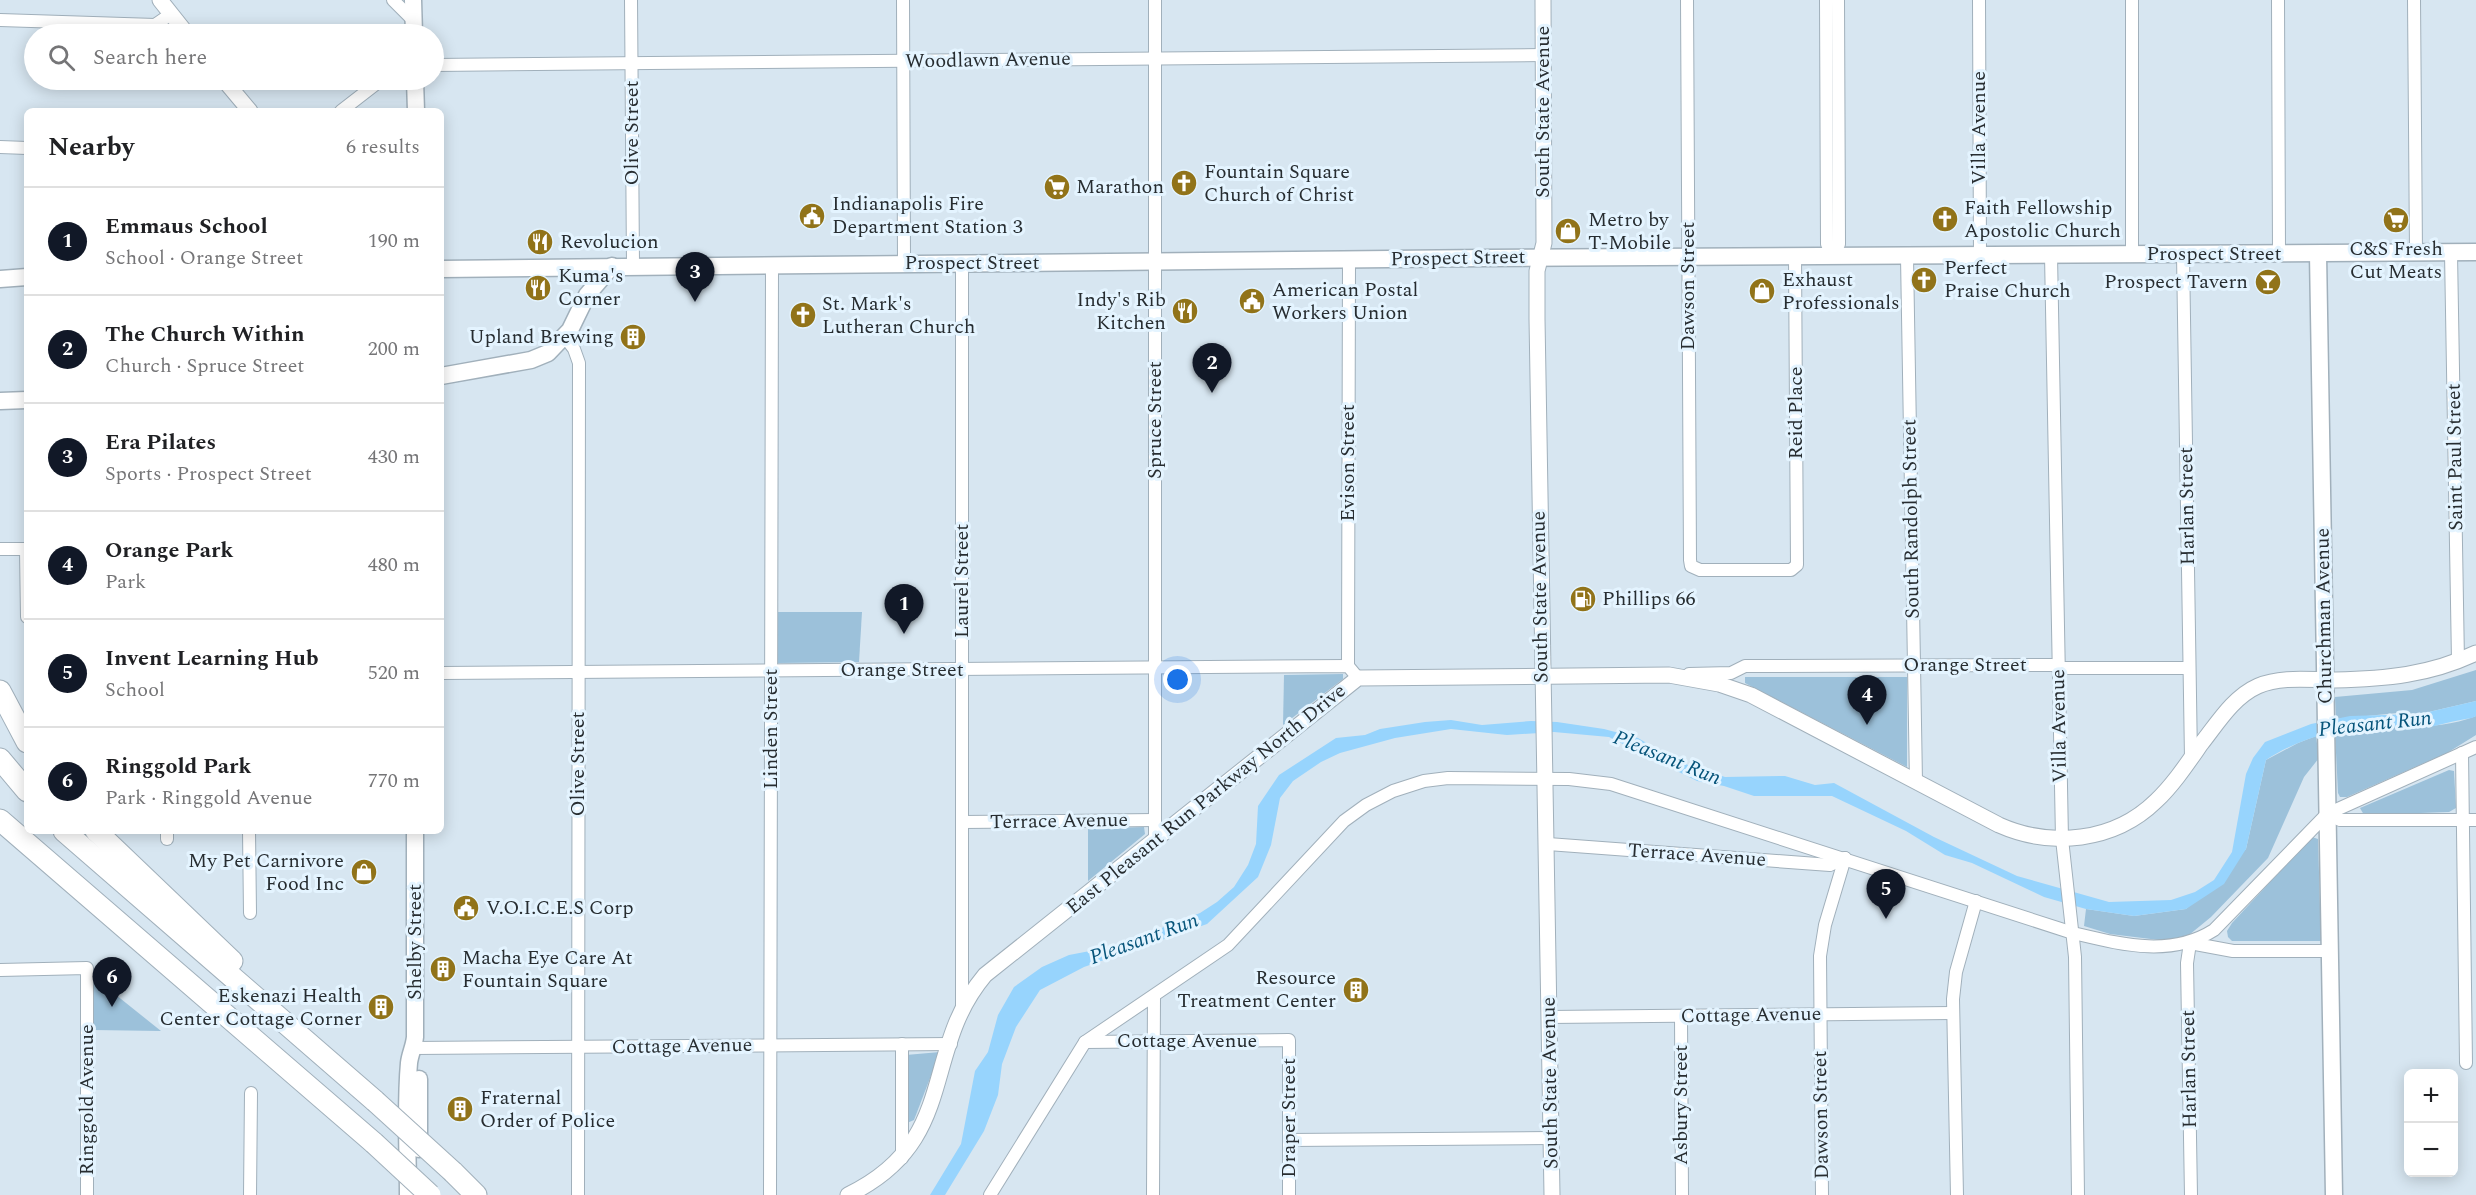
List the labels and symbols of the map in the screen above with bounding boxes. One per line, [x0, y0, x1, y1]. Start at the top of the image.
street label: South State Avenue [1528, 26, 1558, 198]
street label: Woodlawn Avenue [905, 44, 1071, 76]
street label: Villa Avenue [1964, 71, 1994, 185]
street label: Olive Street [617, 80, 647, 186]
place label: Fountain Square Church of Christ [1204, 157, 1354, 210]
church icon: Fountain Square Church of Christ [1169, 168, 1199, 198]
supermarket icon: Marathon [1042, 172, 1072, 202]
place label: Marathon [1076, 172, 1164, 202]
place label: Indianapolis Fire Department Station 3 [832, 189, 1023, 242]
place label: Faith Fellowship Apostolic Church [1964, 193, 2121, 246]
public building icon: Indianapolis Fire Department Station 3 [797, 201, 827, 231]
church icon: Faith Fellowship Apostolic Church [1930, 204, 1960, 234]
place label: Metro by T-Mobile [1588, 205, 1671, 258]
supermarket icon: C&S Fresh Cut Meats [2381, 205, 2411, 235]
shop icon: Metro by T-Mobile [1553, 216, 1583, 246]
street label: Dawson Street [1673, 222, 1703, 350]
restaurant icon: Revolucion [525, 227, 555, 257]
place label: Revolucion [560, 227, 659, 257]
place label: C&S Fresh Cut Meats [2349, 234, 2443, 287]
street label: Prospect Street [2146, 239, 2282, 269]
street label: Prospect Street [1390, 242, 1526, 274]
street label: Prospect Street [904, 248, 1040, 278]
pin: 3 [676, 252, 714, 302]
place label: Perfect Praise Church [1944, 253, 2071, 306]
place label: Kuma's Corner [558, 261, 624, 314]
place label: Exhaust Professionals [1782, 265, 1900, 318]
church icon: Perfect Praise Church [1909, 265, 1939, 295]
place label: Prospect Tavern [2104, 267, 2248, 297]
bar icon: Prospect Tavern [2253, 267, 2283, 297]
restaurant icon: Kuma's Corner [523, 273, 553, 303]
place label: American Postal Workers Union [1272, 275, 1418, 328]
shop icon: Exhaust Professionals [1747, 276, 1777, 306]
place label: Indy's Rib Kitchen [1076, 285, 1166, 338]
public building icon: American Postal Workers Union [1237, 286, 1267, 316]
place label: St. Mark's Lutheran Church [822, 289, 975, 342]
restaurant icon: Indy's Rib Kitchen [1170, 296, 1200, 326]
church icon: St. Mark's Lutheran Church [788, 300, 818, 330]
place label: Upland Brewing [469, 322, 614, 352]
building icon: Upland Brewing [618, 322, 648, 352]
pin: 2 [1192, 344, 1232, 393]
street label: Spruce Street [1140, 361, 1170, 479]
street label: Reid Place [1781, 366, 1811, 460]
street label: Saint Paul Street [2439, 383, 2471, 531]
street label: Evison Street [1333, 404, 1363, 522]
street label: South Randolph Street [1894, 419, 1928, 619]
street label: Harlan Street [2171, 446, 2203, 566]
street label: South State Avenue [1523, 511, 1557, 683]
street label: Laurel Street [947, 524, 977, 638]
street label: Churchman Avenue [2307, 528, 2341, 704]
pin: 1 [884, 584, 924, 634]
fuel station icon: Phillips 66 [1568, 584, 1598, 614]
place label: Phillips 66 [1602, 584, 1696, 614]
street label: Orange Street [1903, 650, 2027, 680]
street label: Orange Street [840, 655, 964, 685]
your location [1163, 665, 1192, 694]
street label: Linden Street [756, 669, 786, 789]
street label: Villa Avenue [2043, 669, 2075, 783]
street label: East Pleasant Run Parkway North Drive [1059, 676, 1353, 922]
pin: 4 [1848, 676, 1886, 725]
water label: Pleasant Run [2317, 702, 2433, 746]
street label: Olive Street [563, 711, 593, 817]
water label: Pleasant Run [1608, 722, 1726, 794]
street label: Terrace Avenue [990, 805, 1128, 837]
street label: Terrace Avenue [1627, 835, 1767, 875]
place label: My Pet Carnivore Food Inc [188, 846, 344, 899]
shop icon: My Pet Carnivore Food Inc [349, 857, 379, 887]
pin: 5 [1866, 870, 1906, 919]
street label: Shelby Street [400, 884, 430, 1000]
public building icon: V.O.I.C.E.S Corp [451, 893, 481, 923]
place label: V.O.I.C.E.S Corp [486, 893, 634, 923]
water label: Pleasant Run [1085, 904, 1203, 974]
place label: Macha Eye Care At Fountain Square [462, 943, 633, 996]
building icon: Macha Eye Care At Fountain Square [428, 954, 458, 984]
pin: 6 [92, 958, 132, 1007]
place label: Resource Treatment Center [1177, 963, 1336, 1016]
building icon: Resource Treatment Center [1341, 975, 1371, 1005]
place label: Eskenazi Health Center Cottage Corner [159, 981, 362, 1034]
building icon: Eskenazi Health Center Cottage Corner [366, 992, 396, 1022]
street label: South State Avenue [1533, 997, 1567, 1169]
street label: Cottage Avenue [1680, 999, 1822, 1031]
street label: Harlan Street [2173, 1009, 2205, 1129]
street label: Ringgold Avenue [72, 1024, 102, 1176]
street label: Cottage Avenue [1117, 1026, 1257, 1056]
street label: Cottage Avenue [611, 1030, 753, 1062]
street label: Asbury Street [1666, 1045, 1696, 1165]
street label: Dawson Street [1805, 1050, 1837, 1180]
street label: Draper Street [1274, 1058, 1304, 1178]
place label: Fraternal Order of Police [480, 1083, 615, 1136]
building icon: Fraternal Order of Police [445, 1094, 475, 1124]

